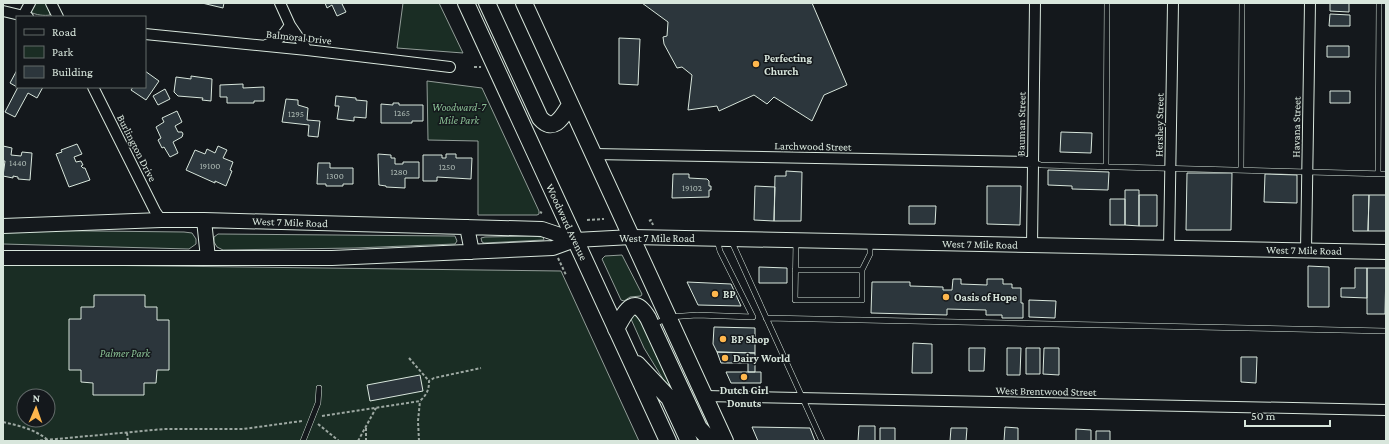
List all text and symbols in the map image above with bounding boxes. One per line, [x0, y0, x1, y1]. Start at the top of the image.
legend [16, 16, 146, 88]
text: Road [52, 25, 77, 39]
street label: Balmoral Drive [266, 28, 333, 46]
text: Park [52, 45, 74, 59]
place label: Perfecting Church [764, 52, 812, 77]
marker: Perfecting Church [751, 59, 761, 69]
text: Building [52, 65, 93, 79]
street label: Bauman Street [1014, 91, 1028, 156]
street label: Hershey Street [1152, 93, 1167, 157]
street label: Havana Street [1289, 96, 1303, 158]
park label: Woodward-7 Mile Park [432, 101, 487, 126]
house number: 1265 [394, 108, 410, 118]
house number: 1295 [288, 109, 304, 119]
street label: Burlington Drive [114, 112, 159, 184]
street label: Larchwood Street [774, 139, 852, 153]
house number: 1440 [9, 158, 27, 168]
house number: 19100 [200, 161, 220, 171]
house number: 1250 [439, 162, 455, 172]
house number: 1280 [390, 167, 408, 177]
house number: 1300 [326, 171, 344, 181]
street label: Woodward Avenue [544, 182, 590, 262]
house number: 19102 [682, 183, 702, 193]
street label: West 7 Mile Road [252, 215, 328, 229]
street label: West 7 Mile Road [619, 232, 695, 244]
street label: West 7 Mile Road [942, 237, 1018, 251]
street label: West 7 Mile Road [1266, 243, 1342, 257]
place label: BP [723, 288, 736, 300]
marker: BP [710, 289, 720, 299]
place label: Oasis of Hope [954, 291, 1017, 303]
marker: Oasis of Hope [941, 292, 951, 302]
place label: BP Shop [731, 333, 769, 345]
marker: BP Shop [718, 334, 728, 344]
park label: Palmer Park [100, 347, 151, 359]
place label: Dairy World [733, 352, 790, 364]
marker: Dairy World [720, 353, 730, 363]
marker: Dutch Girl Donuts [739, 372, 749, 382]
place label: Dutch Girl Donuts [720, 384, 769, 409]
street label: West Brentwood Street [995, 384, 1097, 398]
north arrow [16, 388, 56, 428]
text: N [32, 392, 41, 404]
scale bar [1245, 402, 1330, 428]
text: 50 m [1251, 409, 1276, 423]

